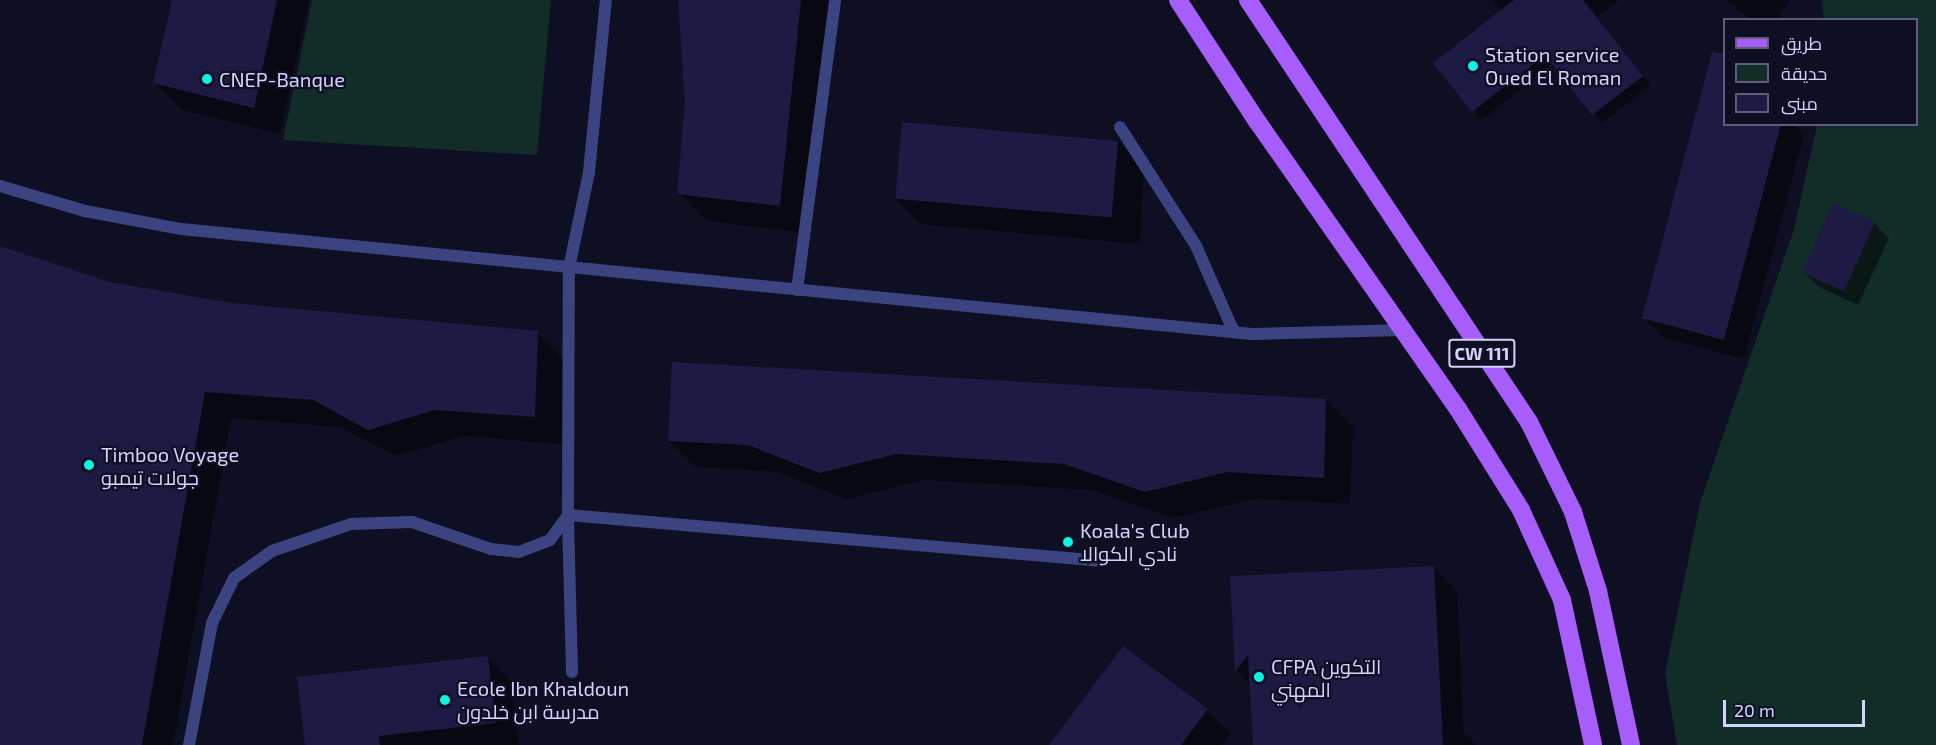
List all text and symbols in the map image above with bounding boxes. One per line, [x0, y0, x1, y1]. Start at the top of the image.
legend [1723, 18, 1918, 126]
text: طريق [1781, 32, 1822, 54]
place label: Station service Oued El Roman [1485, 42, 1622, 89]
marker: Station service Oued El Roman [1466, 59, 1480, 73]
text: حديقة [1781, 62, 1827, 84]
place label: CNEP-Banque [219, 67, 345, 91]
marker: CNEP-Banque [200, 72, 214, 86]
text: مبنى [1781, 92, 1818, 114]
road number: CW 111 [1448, 338, 1516, 368]
place label: Timboo Voyage جولات تيمبو [101, 442, 240, 489]
marker: Timboo Voyage جولات تيمبو [82, 458, 96, 472]
place label: Koala's Club نادي الكوالا [1080, 518, 1190, 565]
marker: Koala's Club نادي الكوالا [1061, 535, 1075, 549]
place label: CFPA التكوين المهني [1271, 654, 1382, 701]
marker: CFPA التكوين المهني [1252, 670, 1266, 684]
place label: Ecole Ibn Khaldoun مدرسة ابن خلدون [457, 676, 629, 723]
scale bar [1726, 688, 1868, 726]
marker: Ecole Ibn Khaldoun مدرسة ابن خلدون [438, 693, 452, 707]
text: 20 m [1734, 699, 1775, 721]

